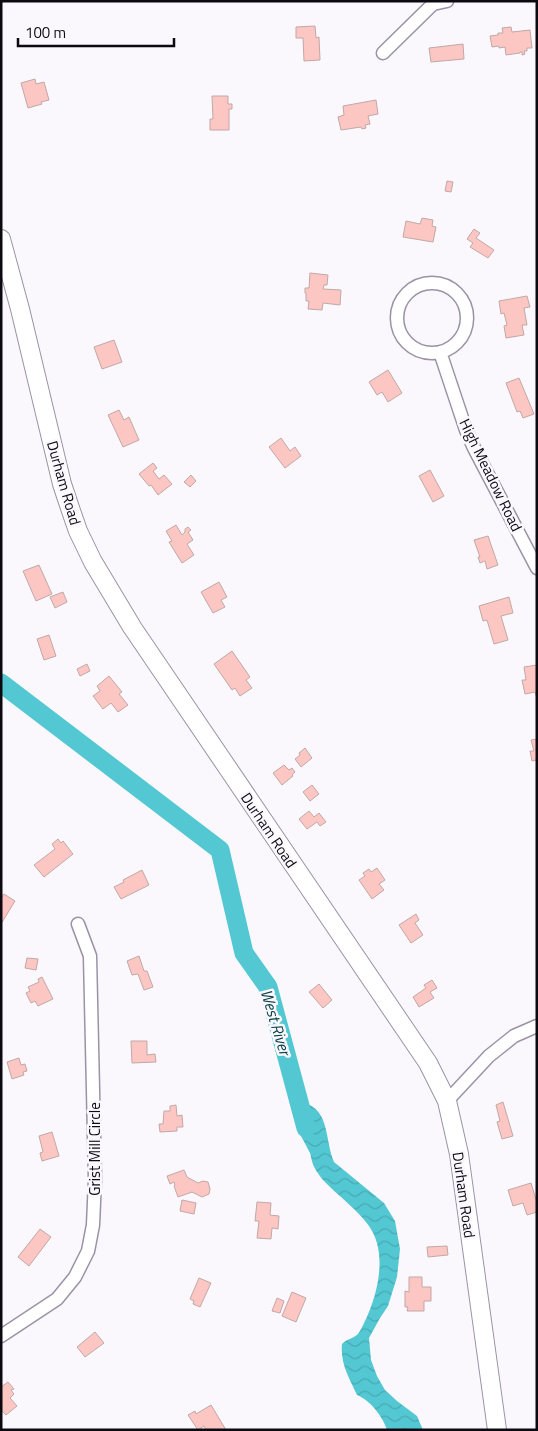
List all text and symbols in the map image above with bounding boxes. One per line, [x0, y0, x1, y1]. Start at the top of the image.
scale bar [18, 15, 174, 47]
text: 100 m [25, 21, 66, 44]
street label: High Meadow Road [454, 415, 528, 535]
street label: Durham Road [41, 438, 87, 528]
street label: Durham Road [235, 788, 303, 872]
water label: West River [255, 986, 298, 1060]
street label: Grist Mill Circle [83, 1102, 106, 1196]
street label: Durham Road [447, 1150, 481, 1240]

